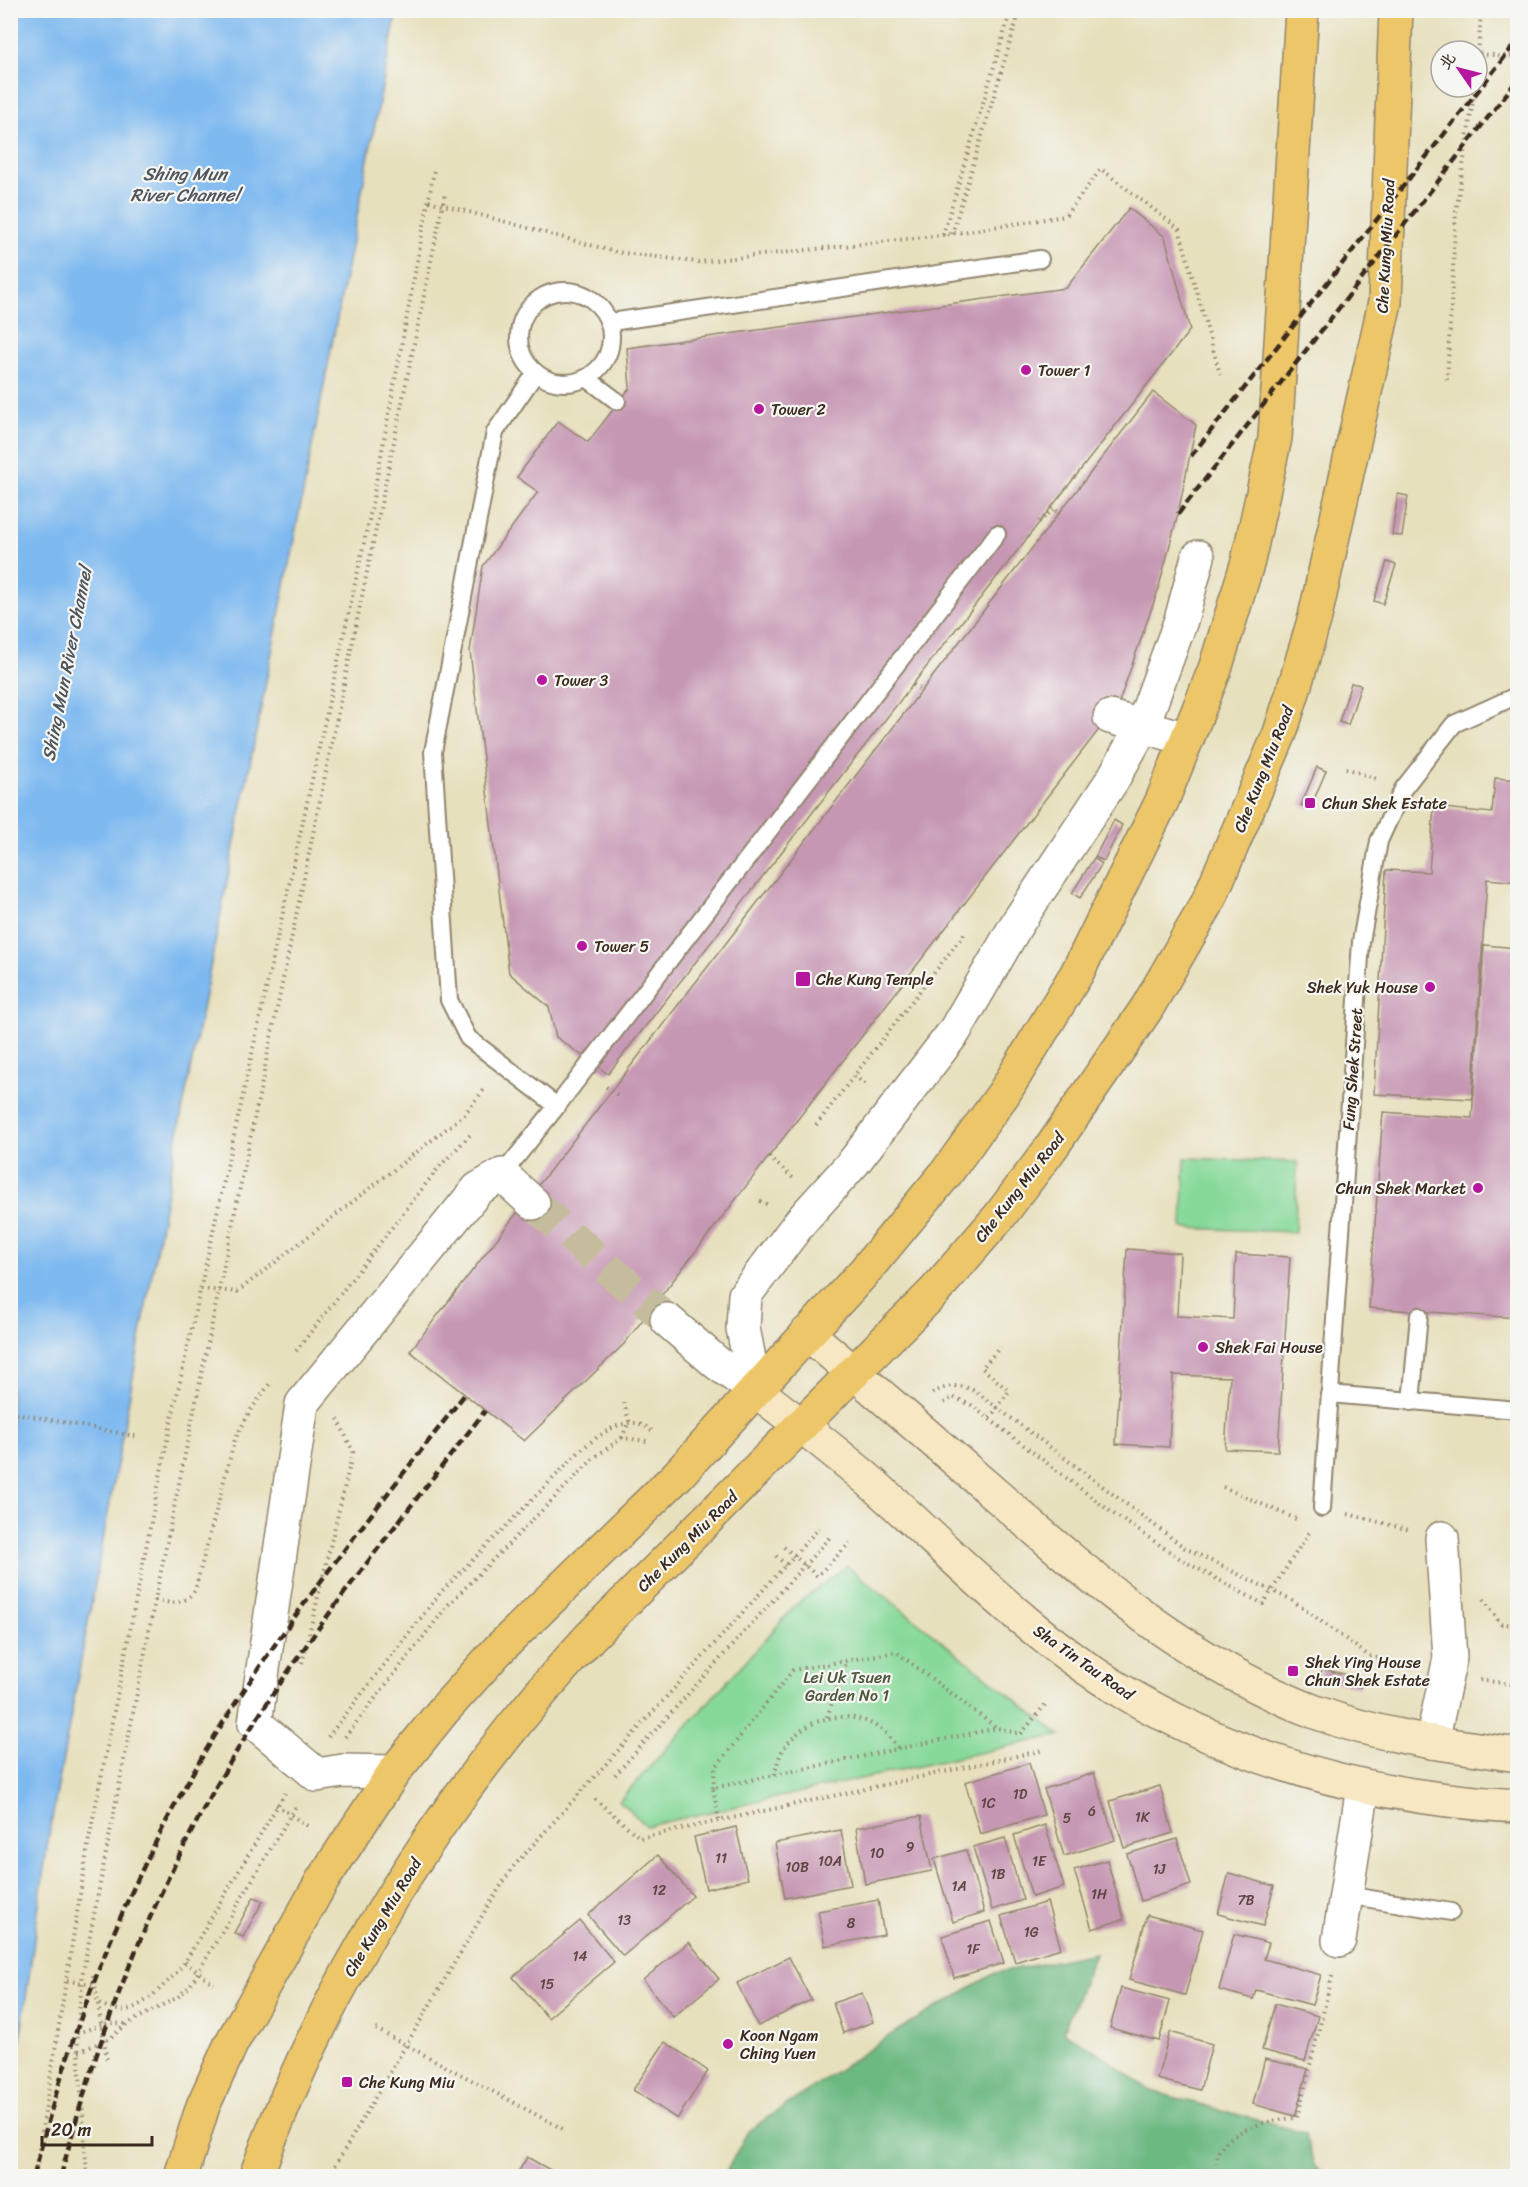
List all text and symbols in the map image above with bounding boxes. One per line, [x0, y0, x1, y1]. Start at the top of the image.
north arrow [1429, 39, 1489, 99]
text: 北 [1431, 46, 1464, 76]
water label: Shing Mun River Channel [130, 158, 243, 211]
street label: Che Kung Miu Road [1368, 177, 1404, 314]
place label: Tower 1 [1038, 356, 1091, 385]
marker: Tower 1 [1019, 363, 1033, 377]
place label: Tower 2 [771, 395, 826, 424]
marker: Tower 2 [752, 402, 766, 416]
water label: Shing Mun River Channel [33, 560, 102, 764]
place label: Tower 3 [554, 666, 609, 695]
marker: Tower 3 [535, 673, 549, 687]
street label: Che Kung Miu Road [1225, 700, 1303, 837]
place label: Chun Shek Estate [1322, 789, 1447, 818]
marker: Chun Shek Estate [1303, 796, 1317, 810]
place label: Tower 5 [594, 932, 650, 961]
marker: Tower 5 [575, 939, 589, 953]
place label: Che Kung Temple [816, 965, 934, 994]
marker: Che Kung Temple [794, 970, 812, 988]
place label: Shek Yuk House [1307, 973, 1418, 1002]
marker: Shek Yuk House [1423, 980, 1437, 994]
street label: Fung Shek Street [1334, 1007, 1371, 1131]
street label: Che Kung Miu Road [967, 1124, 1073, 1249]
place label: Chun Shek Market [1336, 1174, 1466, 1203]
marker: Chun Shek Market [1471, 1181, 1485, 1195]
place label: Shek Fai House [1215, 1333, 1323, 1362]
marker: Shek Fai House [1196, 1340, 1210, 1354]
street label: Che Kung Miu Road [630, 1483, 746, 1599]
street label: Sha Tin Tau Road [1027, 1617, 1142, 1709]
place label: Shek Ying House Chun Shek Estate [1305, 1648, 1430, 1695]
park label: Lei Uk Tsuen Garden No 1 [803, 1663, 891, 1710]
marker: Shek Ying House Chun Shek Estate [1286, 1664, 1300, 1678]
house number: 1D [1013, 1782, 1028, 1807]
house number: 1C [981, 1791, 996, 1816]
house number: 6 [1088, 1799, 1096, 1824]
house number: 1K [1135, 1805, 1151, 1830]
house number: 5 [1063, 1806, 1072, 1831]
house number: 9 [906, 1835, 915, 1860]
house number: 10 [870, 1841, 885, 1866]
house number: 11 [715, 1846, 727, 1871]
house number: 10A [818, 1849, 842, 1874]
house number: 1E [1032, 1849, 1047, 1874]
street label: Che Kung Miu Road [335, 1851, 430, 1982]
house number: 10B [785, 1855, 809, 1880]
house number: 1J [1153, 1857, 1166, 1882]
house number: 1B [991, 1862, 1006, 1887]
house number: 1A [951, 1874, 967, 1899]
house number: 12 [652, 1878, 666, 1903]
house number: 1H [1091, 1882, 1107, 1907]
house number: 7B [1238, 1888, 1255, 1913]
house number: 13 [617, 1908, 631, 1933]
house number: 8 [847, 1911, 856, 1936]
house number: 1G [1024, 1920, 1039, 1945]
house number: 1F [966, 1937, 981, 1962]
house number: 14 [573, 1944, 588, 1969]
house number: 15 [540, 1972, 555, 1997]
place label: Koon Ngam Ching Yuen [740, 2021, 818, 2068]
marker: Koon Ngam Ching Yuen [721, 2037, 735, 2051]
place label: Che Kung Miu [359, 2068, 455, 2097]
marker: Che Kung Miu [340, 2075, 354, 2089]
scale bar [42, 2109, 152, 2147]
text: 20 m [51, 2114, 91, 2146]

